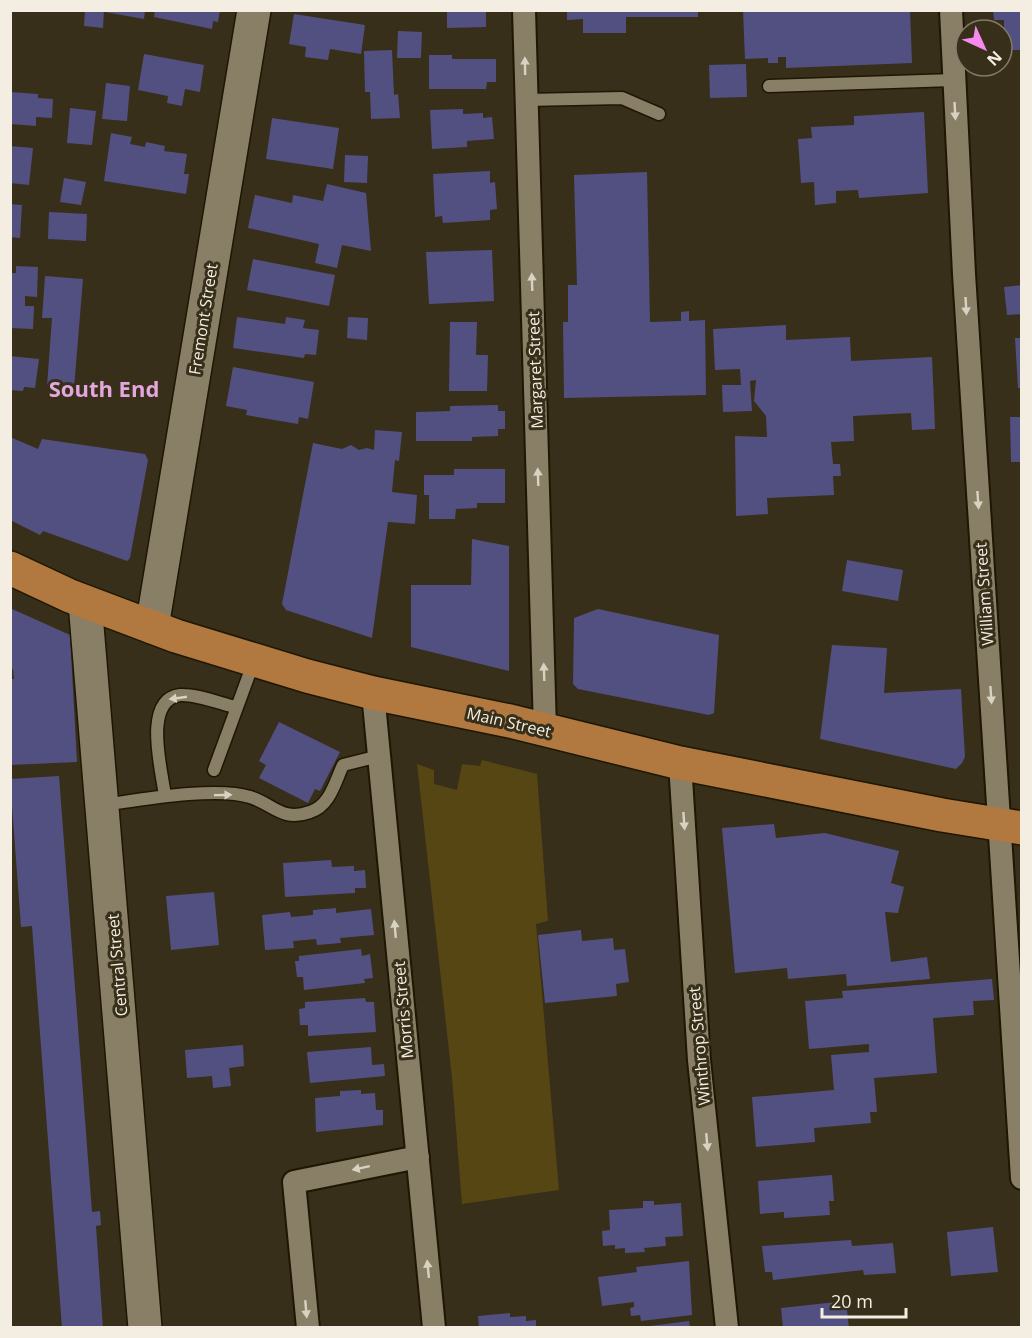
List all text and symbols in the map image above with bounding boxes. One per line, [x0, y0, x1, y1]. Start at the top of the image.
north arrow [954, 18, 1014, 78]
text: N [982, 46, 1007, 71]
one-way arrow [520, 57, 530, 76]
one-way arrow [951, 101, 960, 120]
street label: Fremont Street [183, 261, 223, 376]
one-way arrow [527, 272, 537, 291]
one-way arrow [961, 296, 970, 315]
street label: Margaret Street [522, 311, 548, 429]
district label: South End [49, 373, 159, 403]
one-way arrow [533, 467, 543, 486]
one-way arrow [973, 491, 983, 510]
street label: William Street [969, 541, 999, 646]
one-way arrow [539, 662, 548, 681]
one-way arrow [986, 685, 996, 704]
one-way arrow [168, 693, 187, 703]
street label: Main Street [465, 702, 554, 742]
one-way arrow [214, 790, 233, 800]
one-way arrow [679, 812, 689, 831]
street label: Central Street [102, 912, 132, 1017]
one-way arrow [390, 919, 400, 938]
street label: Morris Street [388, 960, 418, 1060]
street label: Winthrop Street [683, 986, 715, 1106]
one-way arrow [702, 1132, 712, 1151]
one-way arrow [351, 1164, 370, 1173]
one-way arrow [423, 1260, 433, 1279]
scale bar [822, 1281, 906, 1319]
text: 20 m [831, 1289, 873, 1313]
one-way arrow [301, 1299, 311, 1318]

